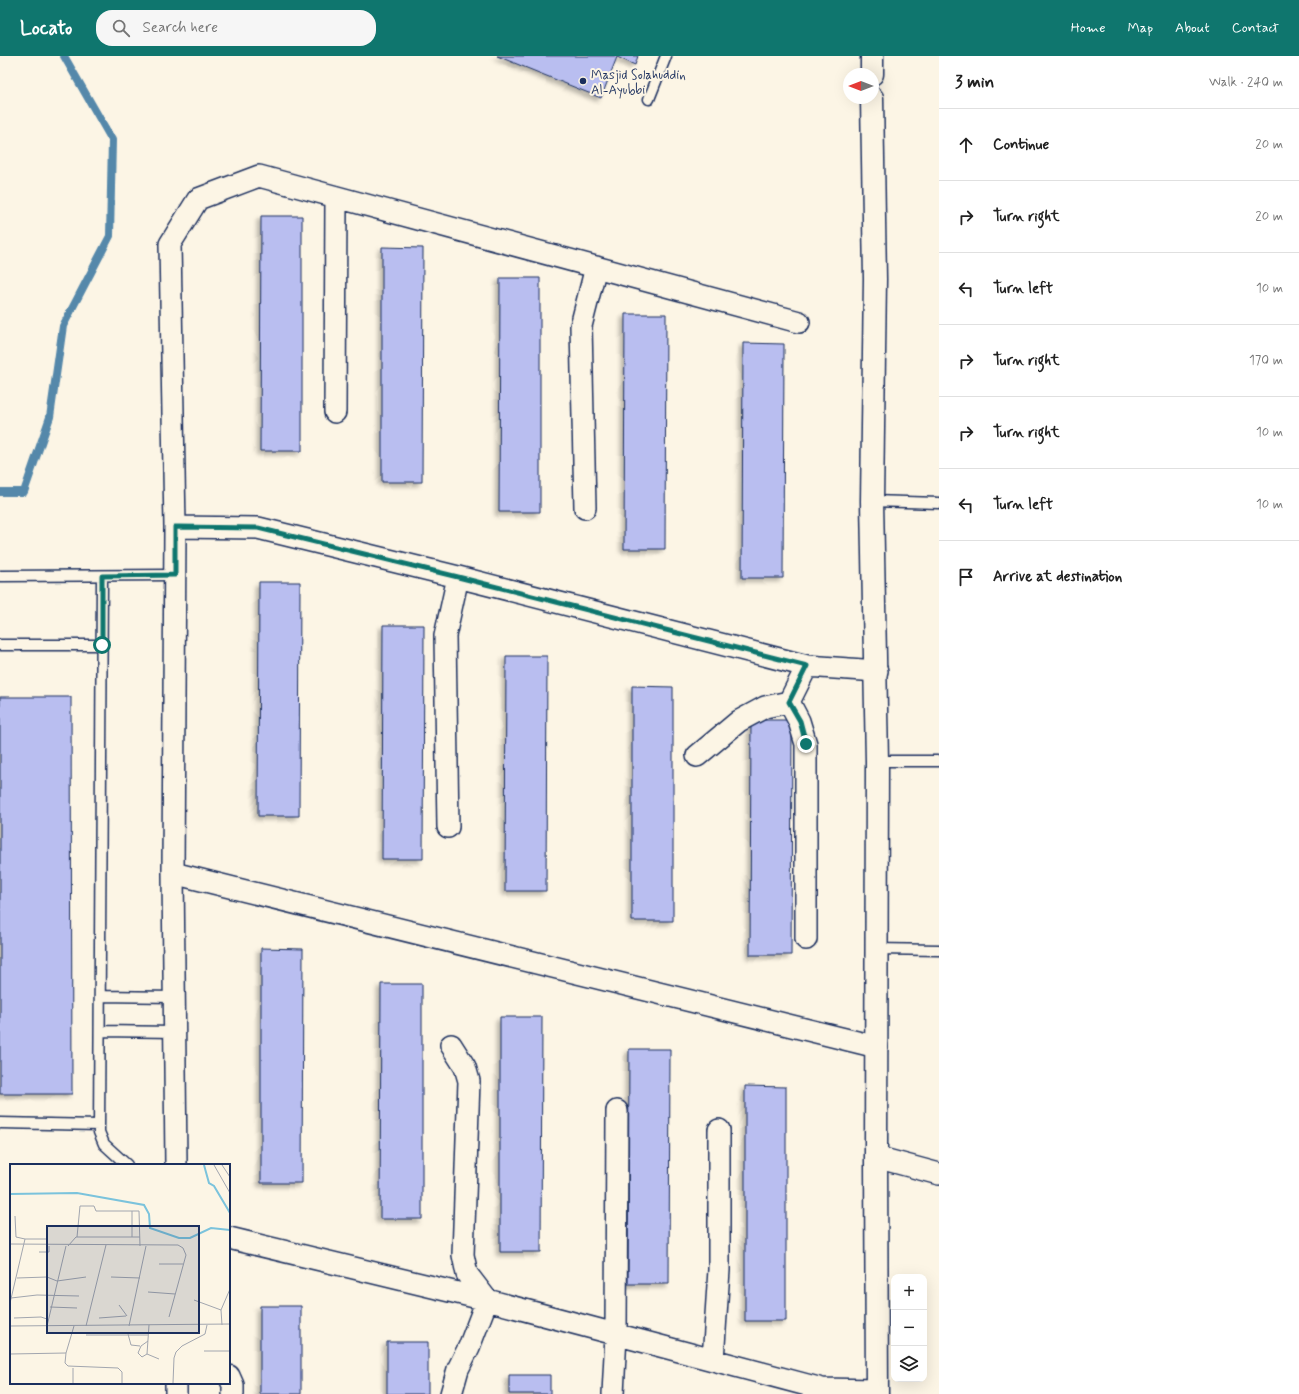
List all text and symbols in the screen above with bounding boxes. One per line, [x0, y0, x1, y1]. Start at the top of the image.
search box [96, 10, 376, 46]
text: Locato [20, 16, 72, 41]
icon: search [110, 17, 132, 39]
text: Search here [142, 18, 218, 38]
text: Home [1071, 19, 1105, 37]
text: Map [1127, 19, 1153, 37]
text: About [1175, 19, 1210, 37]
text: Contact [1232, 19, 1279, 37]
place label: Masjid Solahuddin Al-Ayubbi [591, 67, 686, 99]
north arrow [843, 68, 879, 104]
text: 3 min [955, 71, 994, 93]
text: Walk · 240 m [1209, 74, 1283, 91]
marker: Masjid Solahuddin Al-Ayubbi [578, 76, 588, 86]
icon: ahead [955, 134, 977, 156]
text: Continue [993, 135, 1049, 155]
text: 20 m [1255, 136, 1283, 153]
icon: right [955, 206, 977, 228]
text: Turn right [993, 207, 1060, 227]
text: 20 m [1255, 208, 1283, 225]
icon: left [955, 278, 977, 300]
text: Turn left [993, 279, 1053, 299]
text: 10 m [1256, 280, 1283, 297]
icon: right [955, 350, 977, 372]
text: Turn right [993, 351, 1060, 371]
text: 170 m [1249, 352, 1283, 369]
icon: right [955, 422, 977, 444]
text: Turn right [993, 423, 1060, 443]
text: 10 m [1256, 424, 1283, 441]
icon: left [955, 494, 977, 516]
text: Turn left [993, 495, 1053, 515]
text: 10 m [1256, 496, 1283, 513]
icon: arrive [955, 566, 977, 588]
text: Arrive at destination [993, 567, 1122, 587]
route start [93, 636, 111, 654]
route end [797, 735, 815, 753]
inset map [10, 1164, 230, 1384]
map controls [891, 1274, 927, 1382]
button: + [891, 1274, 927, 1310]
button: − [891, 1310, 927, 1346]
button: layers [891, 1346, 927, 1382]

